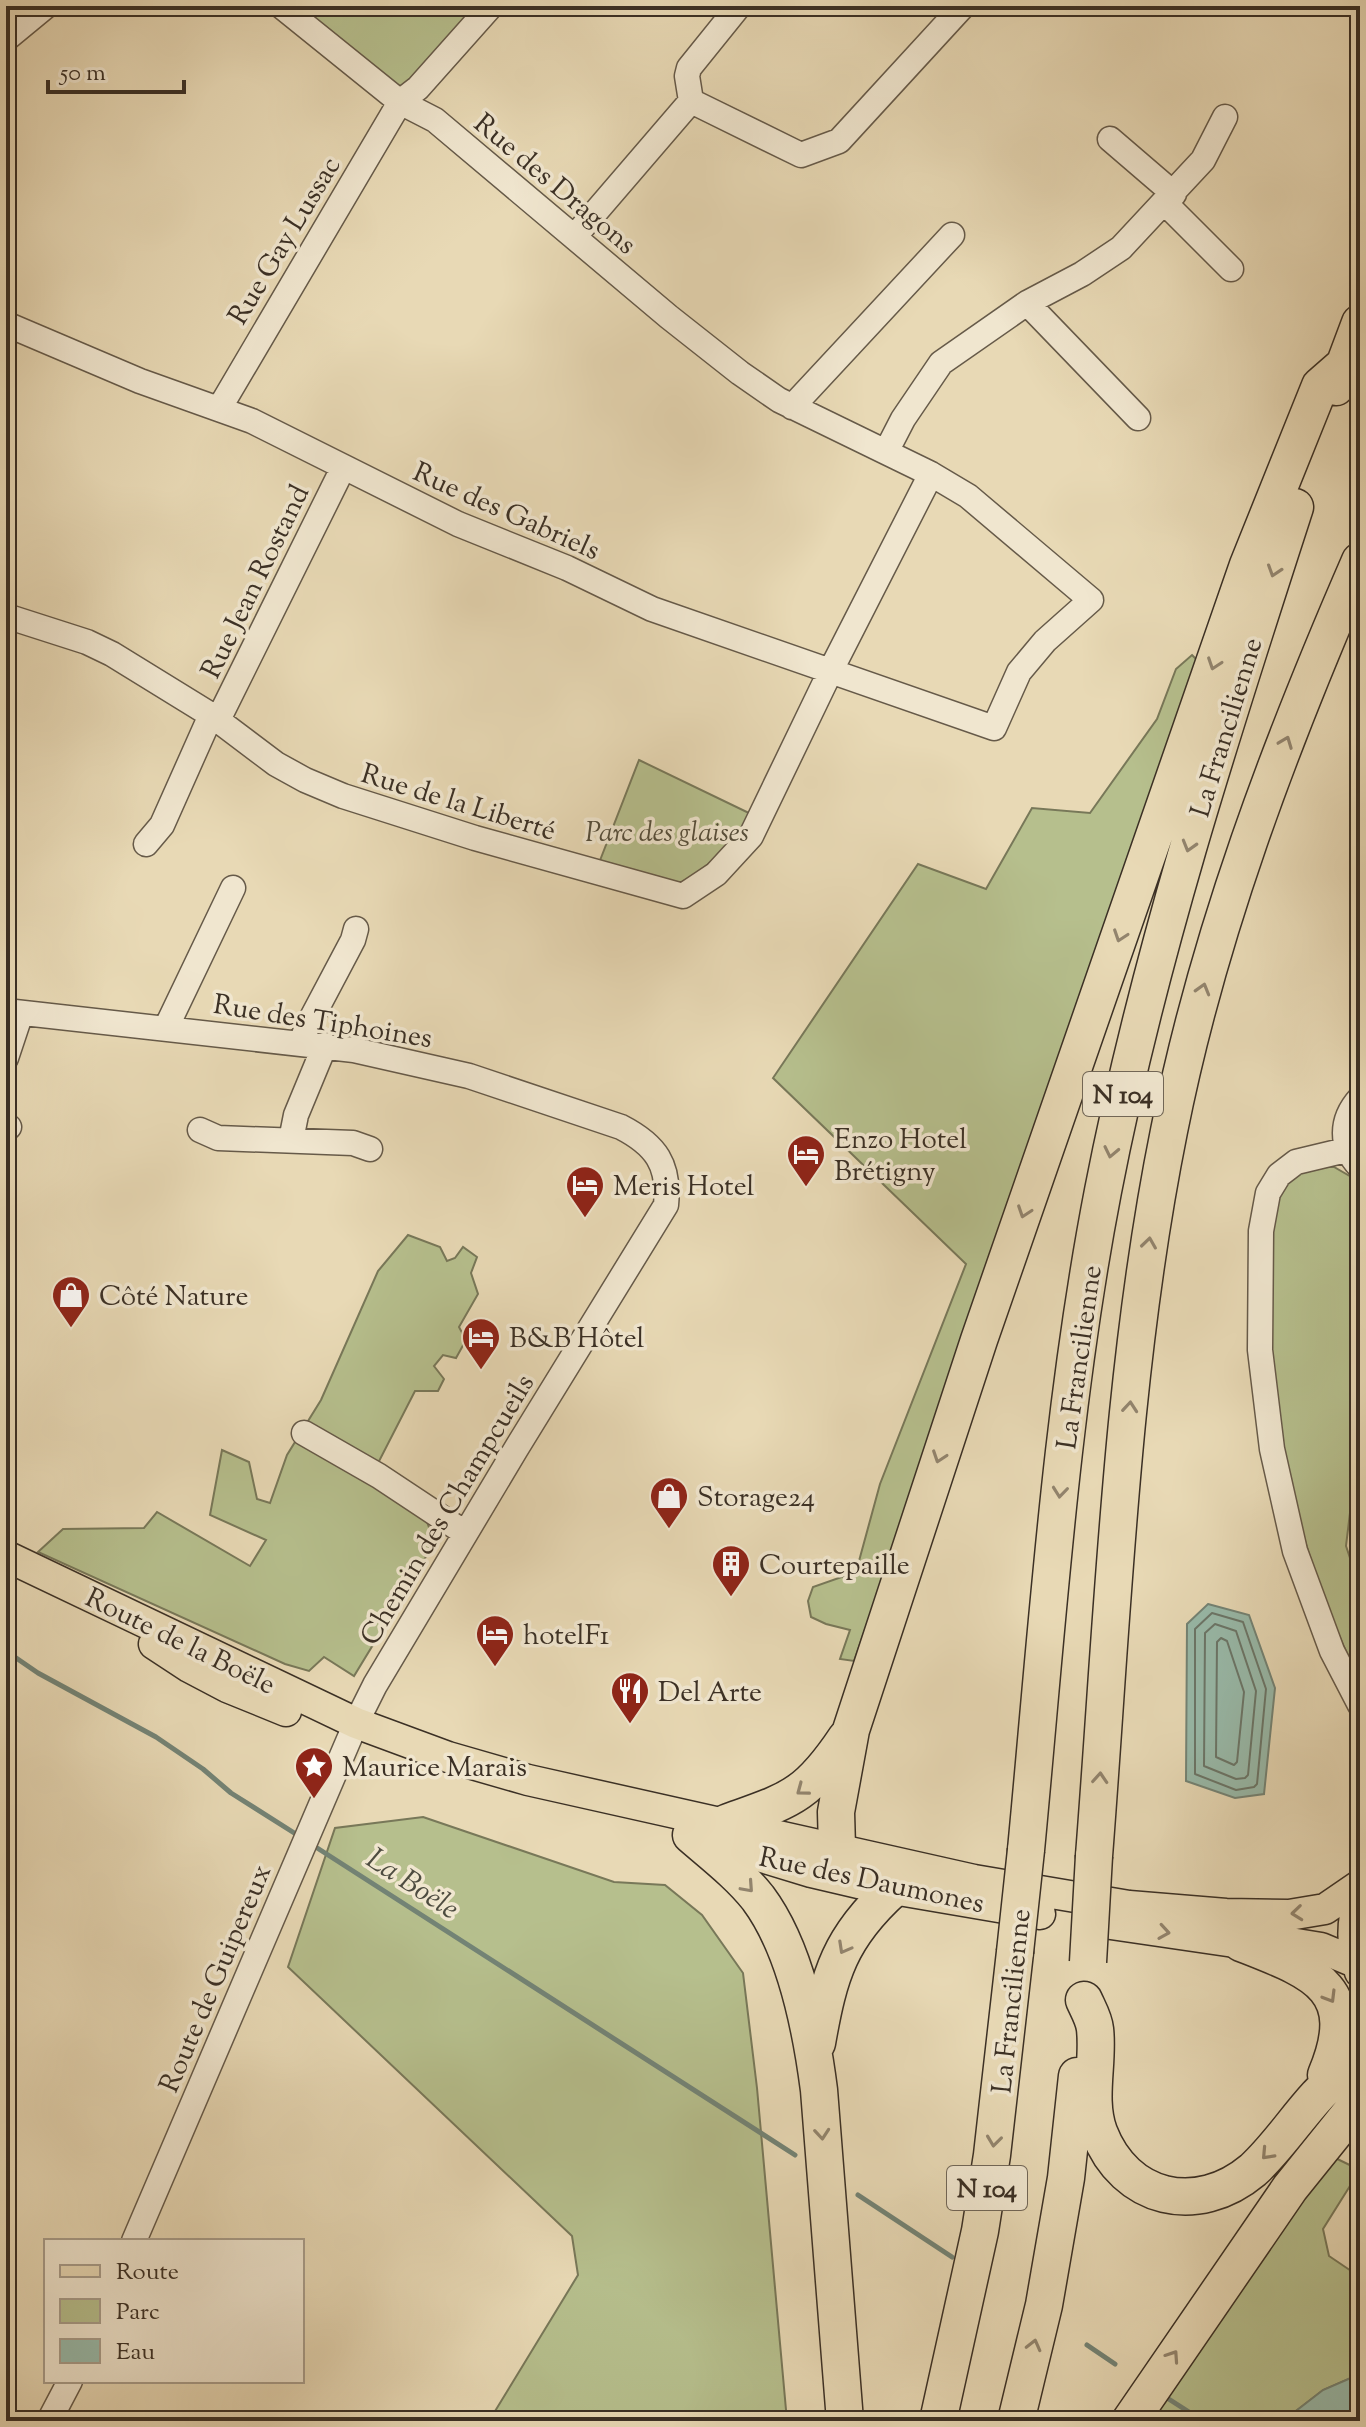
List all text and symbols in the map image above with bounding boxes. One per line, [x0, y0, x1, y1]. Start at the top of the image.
scale bar [48, 44, 184, 94]
text: 50 m [58, 57, 106, 91]
street label: Rue des Dragons [464, 105, 644, 265]
street label: Rue Gay Lussac [220, 150, 352, 333]
street label: Rue des Gabriels [406, 454, 606, 572]
street label: Rue Jean Rostand [192, 478, 321, 686]
one-way arrow [1267, 564, 1283, 577]
street label: La Francilienne [1182, 633, 1274, 823]
one-way arrow [1207, 656, 1223, 670]
one-way arrow [1276, 736, 1293, 750]
street label: Rue de la Liberté [356, 755, 560, 852]
park label: Parc des glaises [585, 814, 749, 854]
one-way arrow [1182, 839, 1198, 853]
one-way arrow [1113, 929, 1129, 943]
one-way arrow [1194, 982, 1210, 996]
street label: Rue des Tiphoines [210, 986, 435, 1060]
road number: N 104 [1083, 1072, 1163, 1116]
place label: Enzo Hotel Brétigny [834, 1121, 967, 1193]
hotel icon: Enzo Hotel Brétigny [785, 1133, 827, 1188]
one-way arrow [1103, 1145, 1120, 1159]
hotel icon: Meris Hotel [564, 1164, 606, 1219]
place label: Meris Hotel [613, 1168, 755, 1208]
one-way arrow [1017, 1204, 1034, 1218]
one-way arrow [1141, 1236, 1158, 1249]
street label: La Francilienne [1048, 1263, 1114, 1452]
shop icon: Côté Nature [50, 1274, 92, 1329]
place label: Côté Nature [99, 1278, 249, 1318]
hotel icon: B&B Hôtel [460, 1316, 502, 1371]
place label: B&B Hôtel [509, 1320, 645, 1360]
street label: Chemin des Champcueils [352, 1367, 546, 1654]
one-way arrow [1122, 1400, 1139, 1413]
one-way arrow [933, 1450, 949, 1464]
shop icon: Storage24 [648, 1475, 690, 1530]
place label: Storage24 [697, 1479, 815, 1519]
one-way arrow [1051, 1486, 1068, 1499]
building icon: Courtepaille [710, 1543, 752, 1598]
place label: Courtepaille [759, 1547, 910, 1587]
street label: Route de la Boële [78, 1579, 281, 1706]
hotel icon: hotelF1 [474, 1613, 516, 1668]
place label: hotelF1 [523, 1617, 609, 1657]
restaurant icon: Del Arte [609, 1670, 651, 1725]
place label: Del Arte [658, 1674, 762, 1714]
place icon: Maurice Marais [293, 1745, 335, 1800]
place label: Maurice Marais [342, 1749, 527, 1789]
one-way arrow [1091, 1771, 1108, 1784]
one-way arrow [796, 1780, 810, 1794]
water label: La Boële [357, 1839, 467, 1931]
street label: Rue des Daumones [755, 1839, 988, 1925]
street label: Route de Guipereux [151, 1859, 283, 2099]
one-way arrow [739, 1878, 753, 1893]
one-way arrow [1290, 1904, 1304, 1921]
street label: La Francilienne [983, 1907, 1043, 2096]
one-way arrow [1157, 1923, 1171, 1940]
one-way arrow [838, 1939, 854, 1954]
one-way arrow [1320, 1988, 1335, 2002]
one-way arrow [813, 2128, 830, 2141]
one-way arrow [986, 2134, 1003, 2148]
one-way arrow [1262, 2145, 1276, 2160]
road number: N 104 [947, 2166, 1027, 2210]
legend [44, 2239, 304, 2383]
text: Route [116, 2256, 179, 2290]
text: Parc [116, 2296, 160, 2330]
text: Eau [116, 2336, 155, 2370]
one-way arrow [1025, 2339, 1042, 2353]
one-way arrow [1163, 2350, 1178, 2365]

